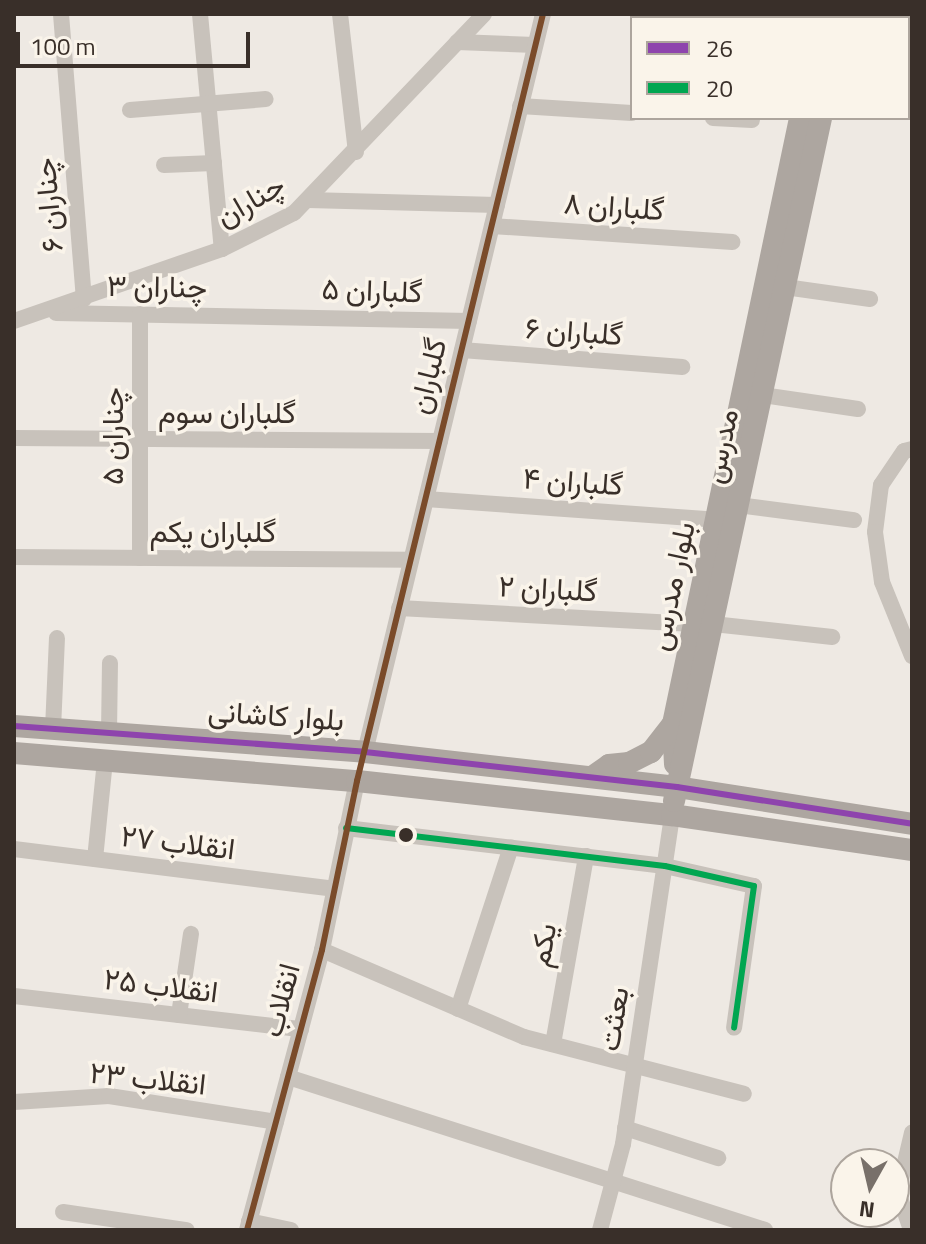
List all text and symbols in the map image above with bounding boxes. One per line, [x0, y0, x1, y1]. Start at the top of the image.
scale bar [20, 16, 254, 66]
legend [630, 16, 910, 120]
text: 100 m [30, 28, 96, 64]
text: 26 [706, 30, 733, 66]
text: 20 [706, 70, 733, 106]
street label: چناران ۶ [26, 156, 70, 254]
street label: چناران [209, 166, 291, 234]
street label: گلباران ۸ [562, 185, 666, 227]
street label: چناران ۳ [107, 267, 207, 305]
street label: گلباران ۵ [321, 270, 423, 310]
street label: گلباران ۶ [524, 310, 624, 352]
street label: گلباران [400, 334, 454, 418]
street label: ۵ چناران [94, 387, 130, 485]
street label: گلباران سوم [158, 394, 296, 430]
street label: مدرس [695, 405, 745, 487]
street label: گلباران ۴ [522, 460, 624, 502]
street label: گلباران یکم [150, 513, 276, 549]
street label: بلوار مدرس [640, 518, 702, 654]
street label: گلباران ۲ [498, 567, 598, 609]
street label: بلوار کاشانی [207, 692, 345, 738]
street label: انقلاب ۲۷ [119, 817, 237, 867]
unlabelled marker [398, 827, 414, 843]
street label: یکم [520, 920, 564, 970]
street label: انقلاب [253, 959, 307, 1041]
street label: انقلاب ۲۵ [102, 960, 220, 1010]
street label: بعثت [590, 984, 636, 1054]
street label: انقلاب ۲۳ [88, 1054, 208, 1102]
north arrow [830, 1148, 910, 1228]
text: N [857, 1192, 877, 1228]

